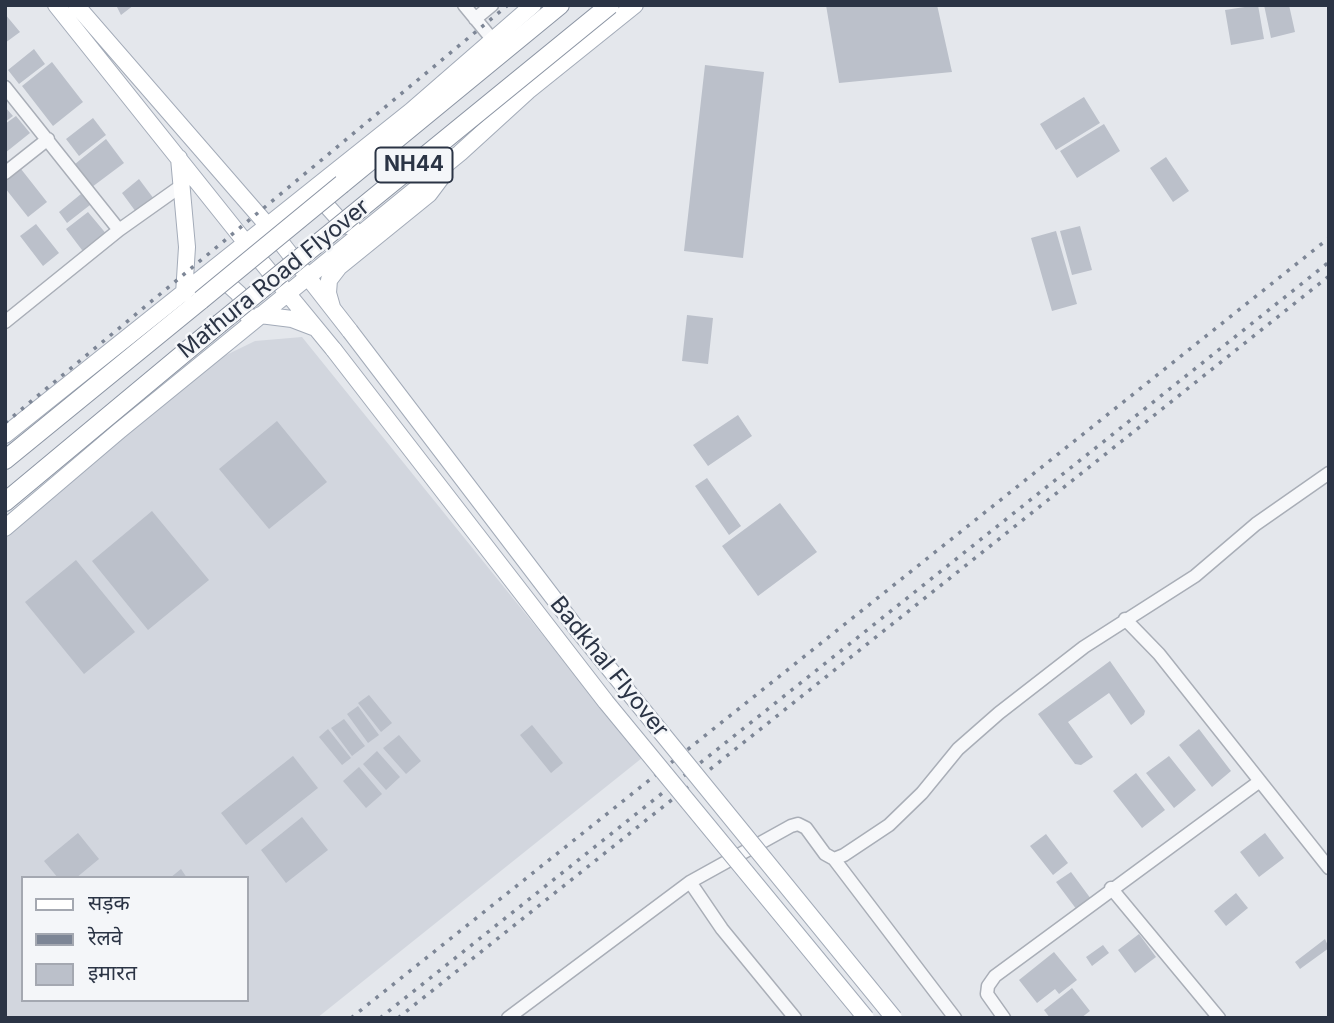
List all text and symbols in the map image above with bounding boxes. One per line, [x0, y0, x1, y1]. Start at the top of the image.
road number: NH44 [376, 148, 452, 182]
street label: Mathura Road Flyover [173, 193, 375, 365]
street label: Badkhal Flyover [544, 591, 674, 743]
legend [21, 876, 248, 1002]
text: सड़क [88, 890, 130, 915]
text: रेलवे [88, 925, 123, 950]
text: इमारत [88, 960, 137, 985]

